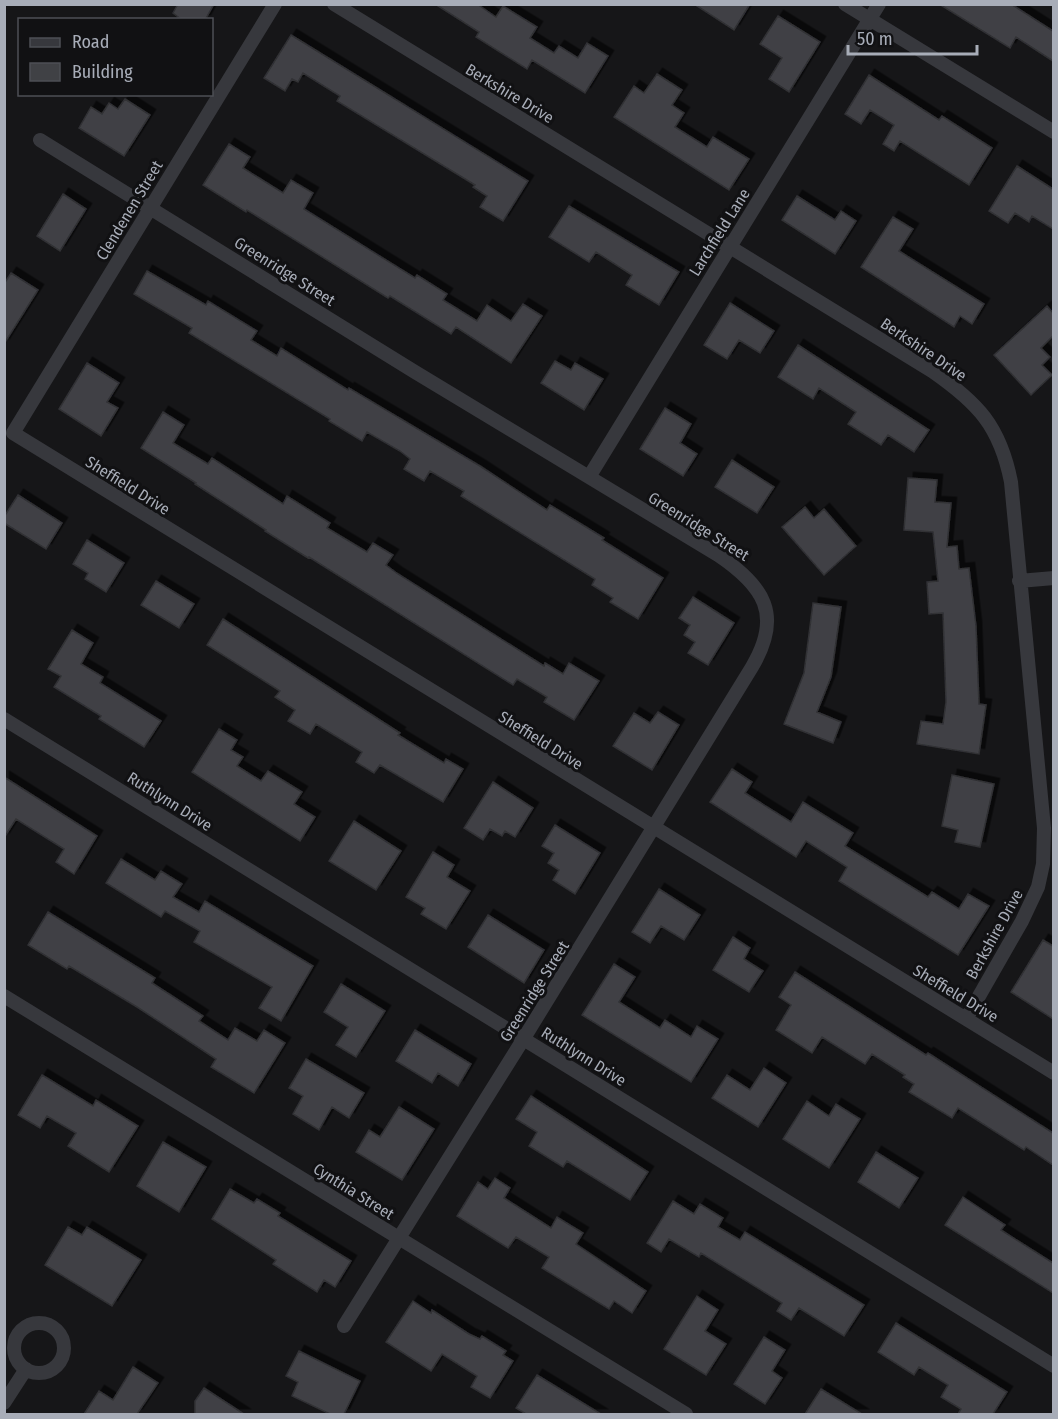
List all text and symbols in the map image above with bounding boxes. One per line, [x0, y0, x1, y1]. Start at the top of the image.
legend [18, 18, 213, 96]
scale bar [848, 18, 977, 56]
text: 50 m [857, 28, 893, 50]
text: Road [72, 31, 109, 53]
street label: Berkshire Drive [462, 60, 557, 127]
text: Building [72, 61, 133, 83]
street label: Clendenen Street [92, 156, 167, 263]
street label: Larchfield Lane [685, 185, 754, 279]
street label: Greenridge Street [231, 233, 339, 310]
street label: Berkshire Drive [877, 314, 970, 385]
street label: Sheffield Drive [82, 452, 173, 519]
street label: Greenridge Street [645, 488, 753, 565]
street label: Sheffield Drive [495, 707, 586, 774]
street label: Ruthlynn Drive [124, 768, 216, 835]
street label: Berkshire Drive [962, 886, 1027, 982]
street label: Greenridge Street [496, 937, 573, 1045]
street label: Sheffield Drive [910, 961, 1002, 1026]
street label: Ruthlynn Drive [538, 1023, 630, 1090]
street label: Cynthia Street [310, 1159, 398, 1224]

